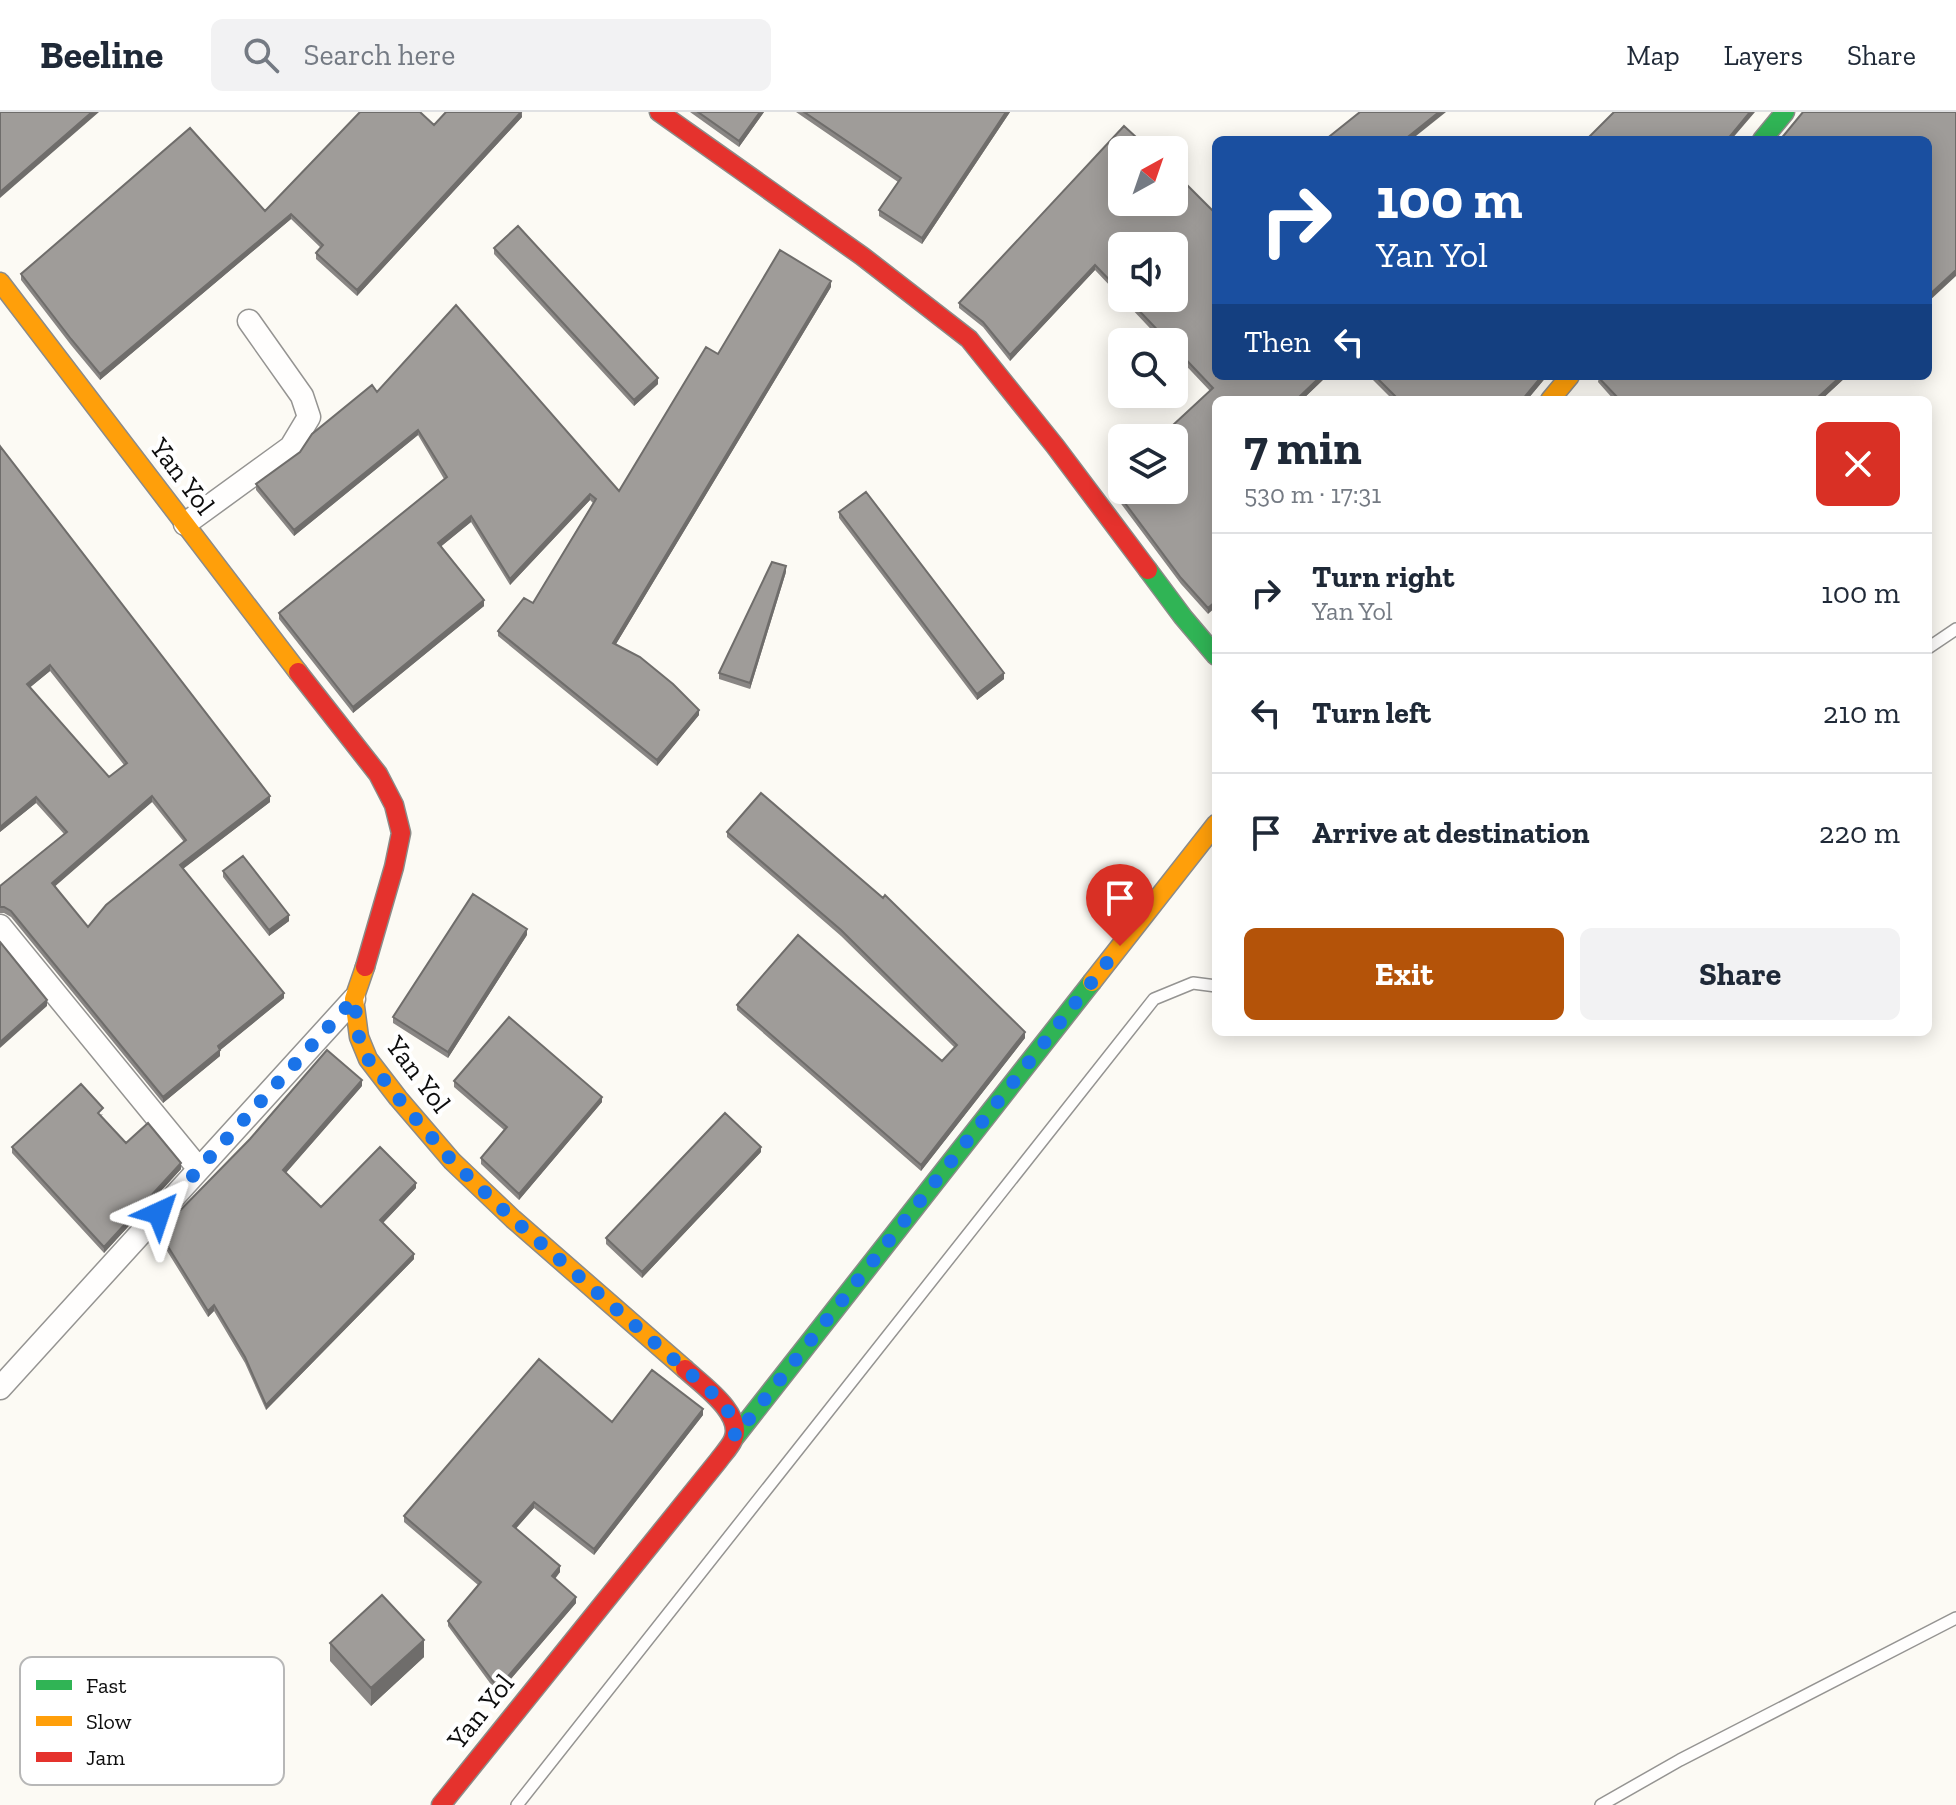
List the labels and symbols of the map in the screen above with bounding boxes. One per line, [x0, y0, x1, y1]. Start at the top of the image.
north arrow [1108, 136, 1188, 216]
street label: Yan Yol [143, 431, 222, 521]
pin [1086, 864, 1154, 946]
street label: Yan Yol [379, 1029, 458, 1119]
position arrow [117, 1171, 201, 1255]
legend [20, 1657, 284, 1785]
street label: Yan Yol [440, 1667, 521, 1756]
text: Fast [86, 1672, 127, 1699]
text: Slow [86, 1708, 132, 1735]
text: Jam [86, 1744, 125, 1771]

